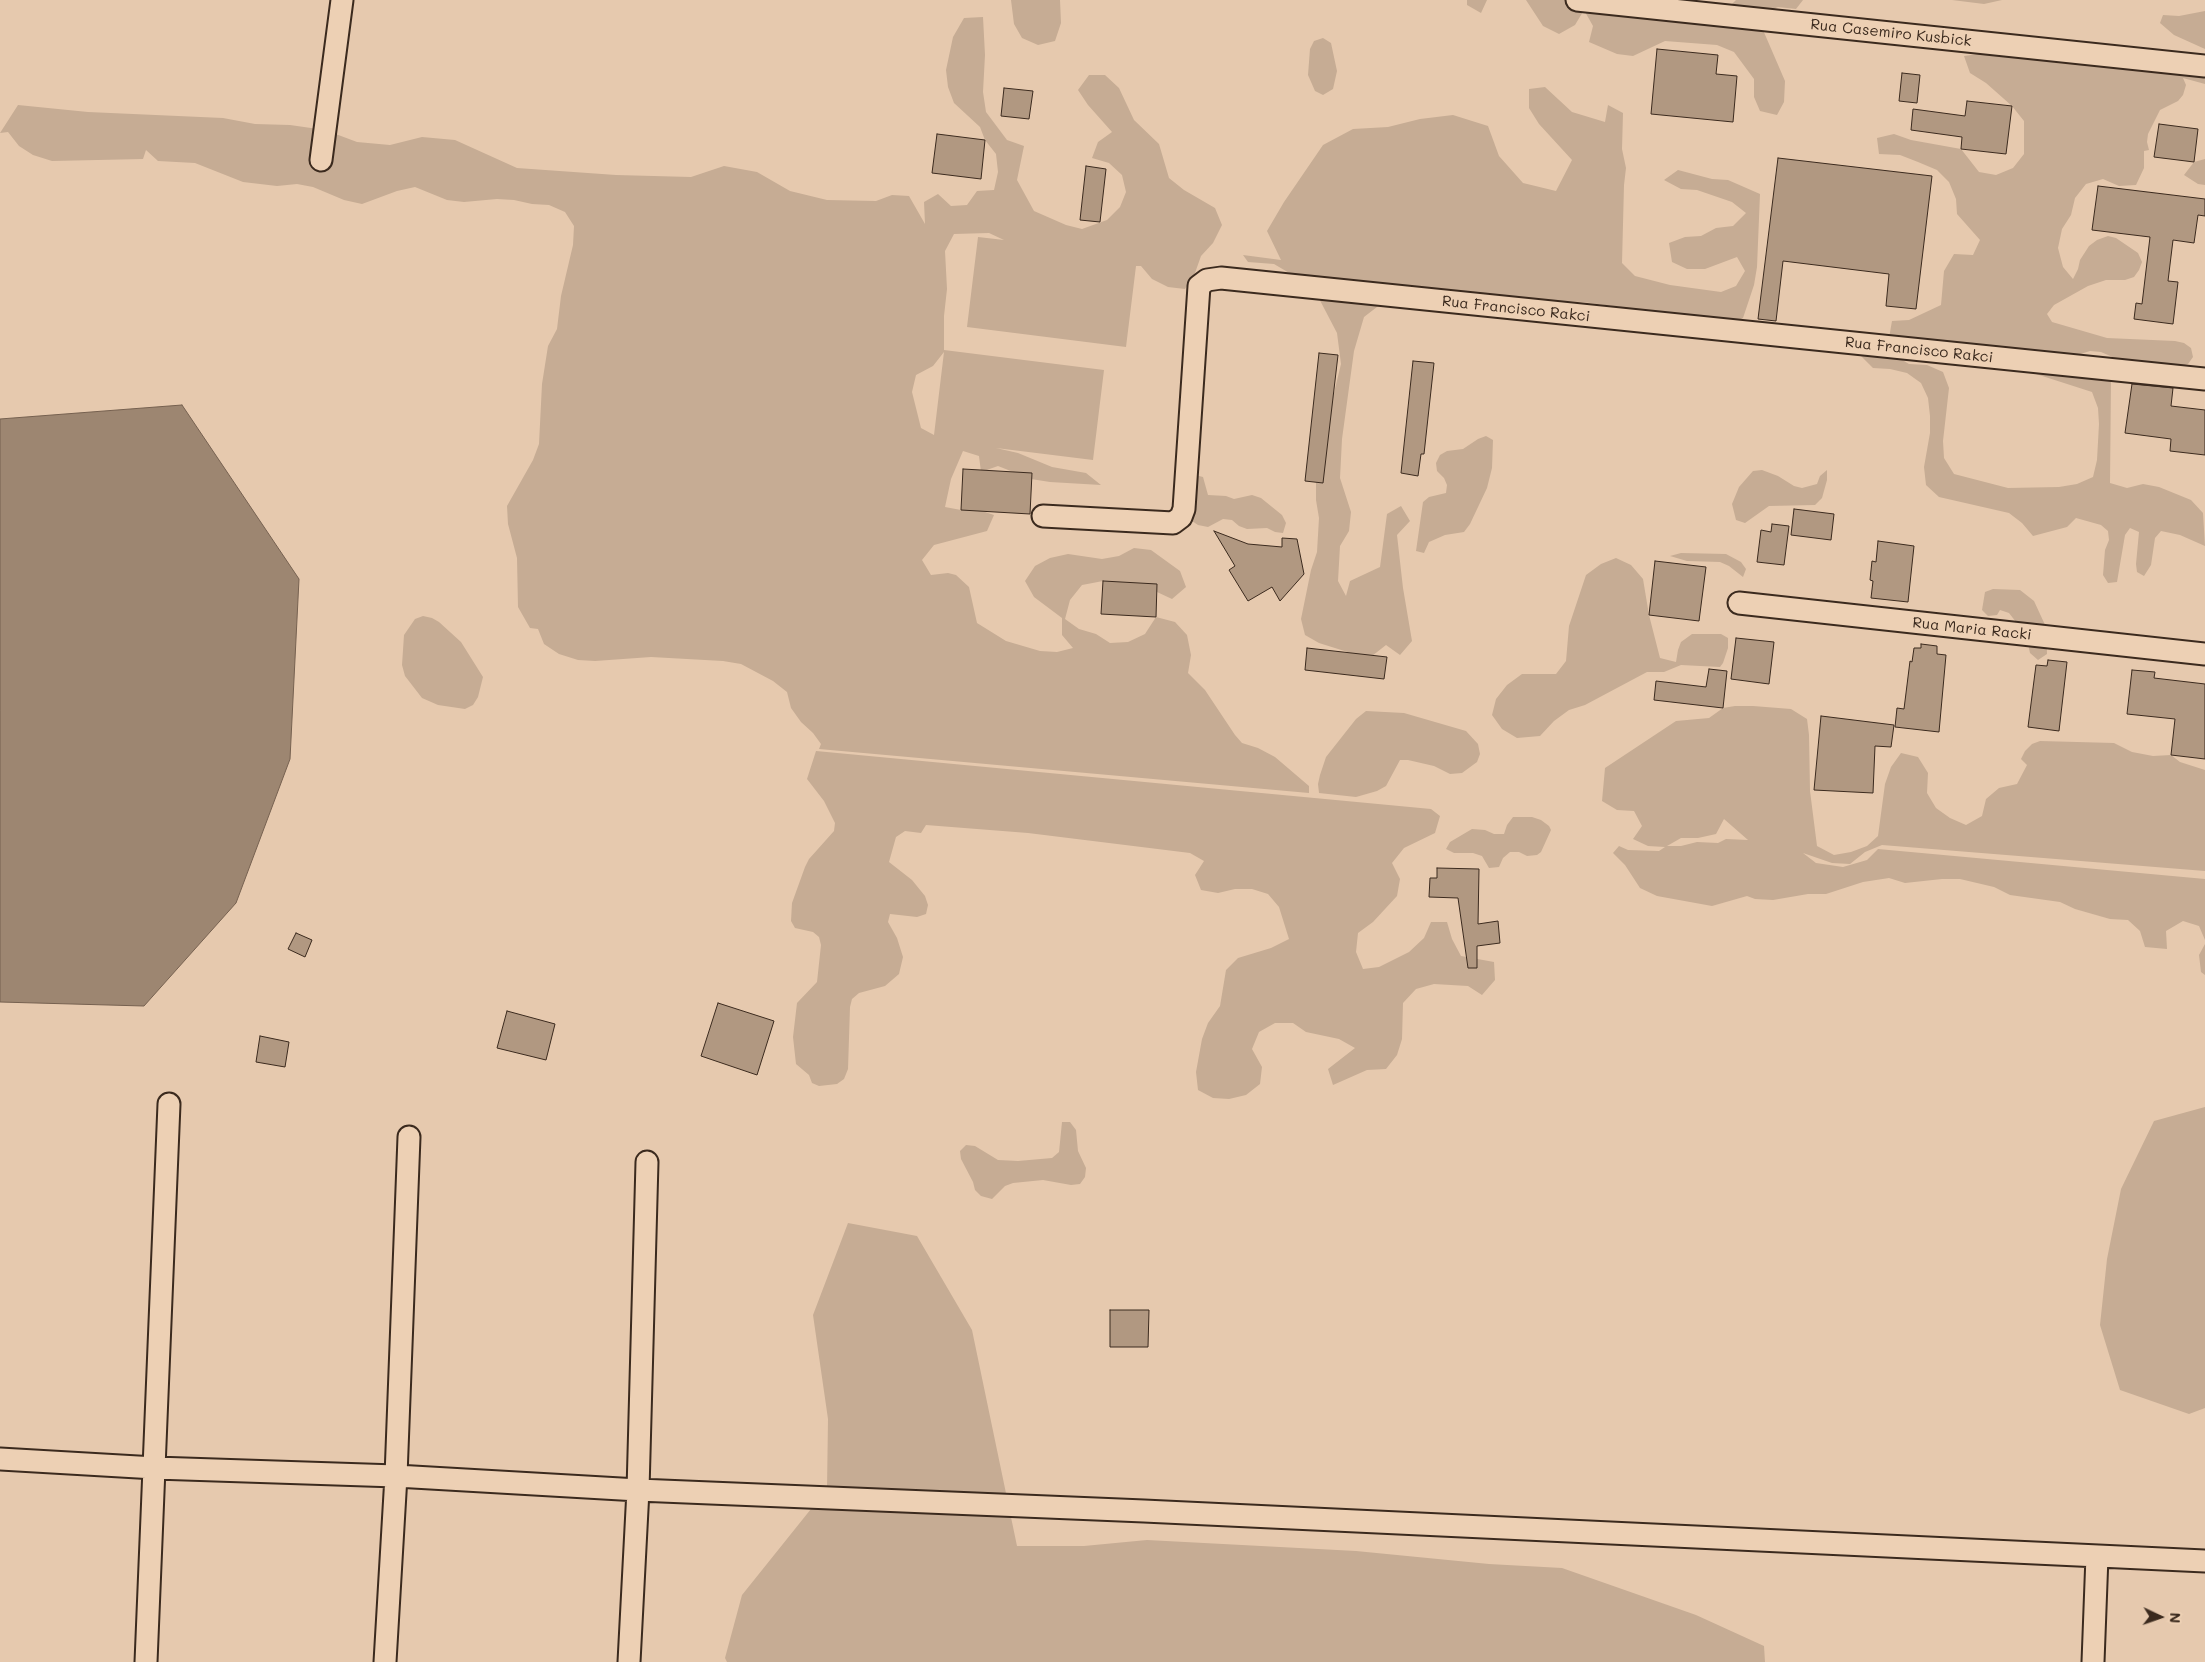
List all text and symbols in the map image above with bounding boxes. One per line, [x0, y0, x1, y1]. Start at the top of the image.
street label: Rua Casemiro Kusbick [1810, 16, 1972, 50]
street label: Rua Francisco Rakci [1441, 292, 1591, 326]
street label: Rua Francisco Rakci [1844, 333, 1994, 367]
street label: Rua Maria Racki [1911, 614, 2033, 644]
north arrow [2135, 1592, 2185, 1642]
text: N [2166, 1612, 2185, 1624]

